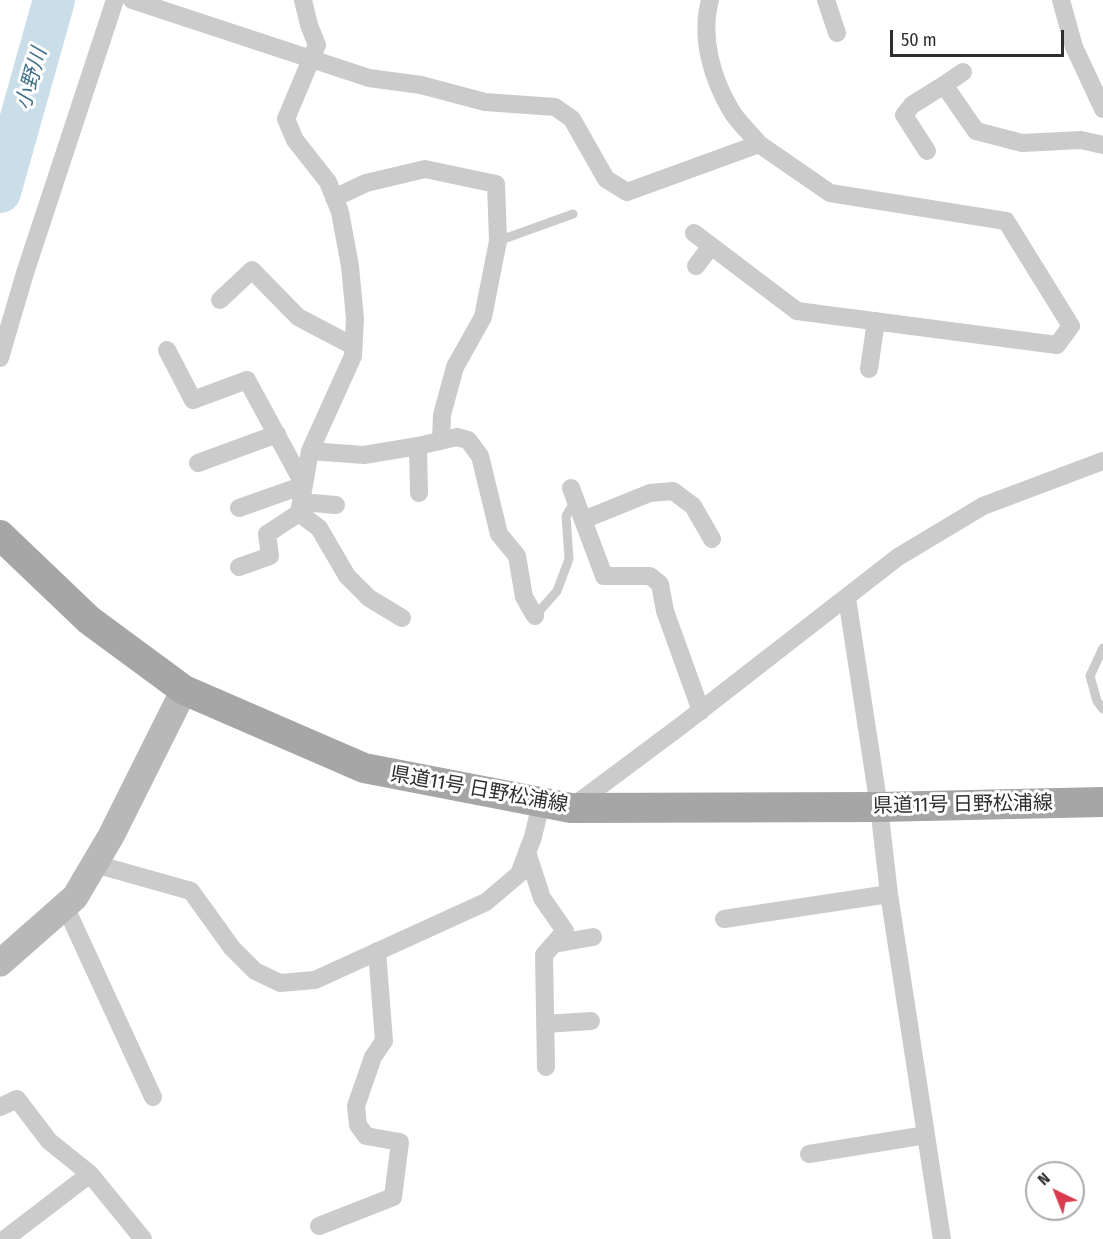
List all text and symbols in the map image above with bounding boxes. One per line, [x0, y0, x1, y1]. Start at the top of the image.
scale bar [893, 18, 1067, 56]
text: 50 m [901, 29, 937, 51]
water label: 小野川 [11, 45, 53, 113]
street label: 県道11号 日野松浦線 [388, 763, 570, 817]
street label: 県道11号 日野松浦線 [873, 791, 1053, 819]
north arrow [1025, 1161, 1085, 1221]
text: N [1034, 1169, 1054, 1189]

